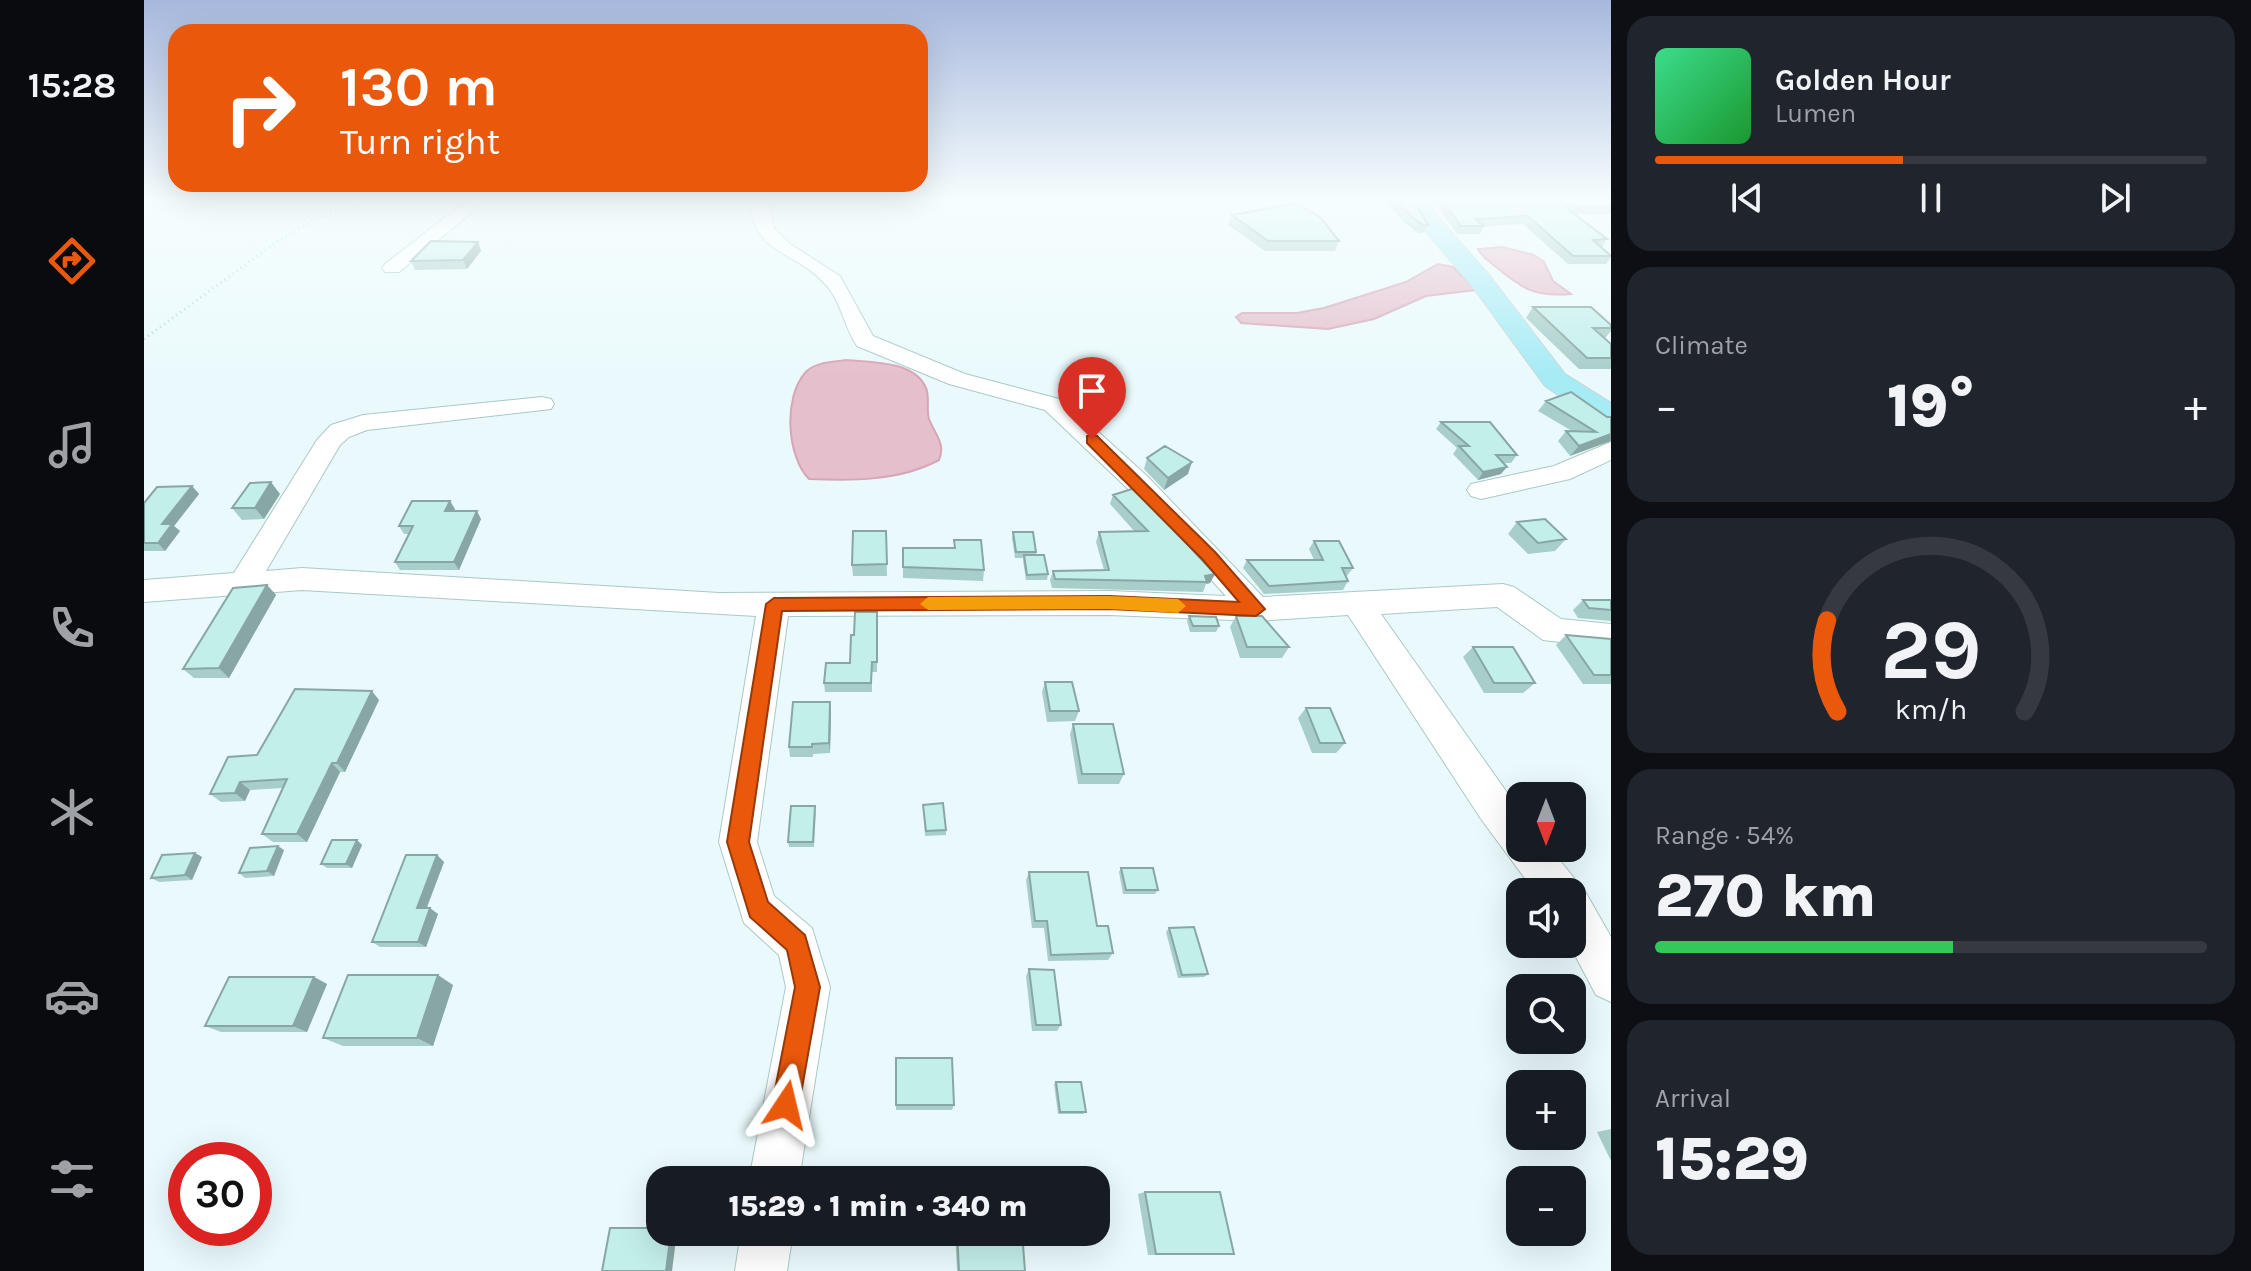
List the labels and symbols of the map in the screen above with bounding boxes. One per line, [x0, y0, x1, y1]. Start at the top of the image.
pin [1058, 357, 1126, 439]
north arrow [1506, 782, 1586, 862]
position arrow [744, 1063, 828, 1147]
speed limit sign: 30 [168, 1142, 272, 1246]

